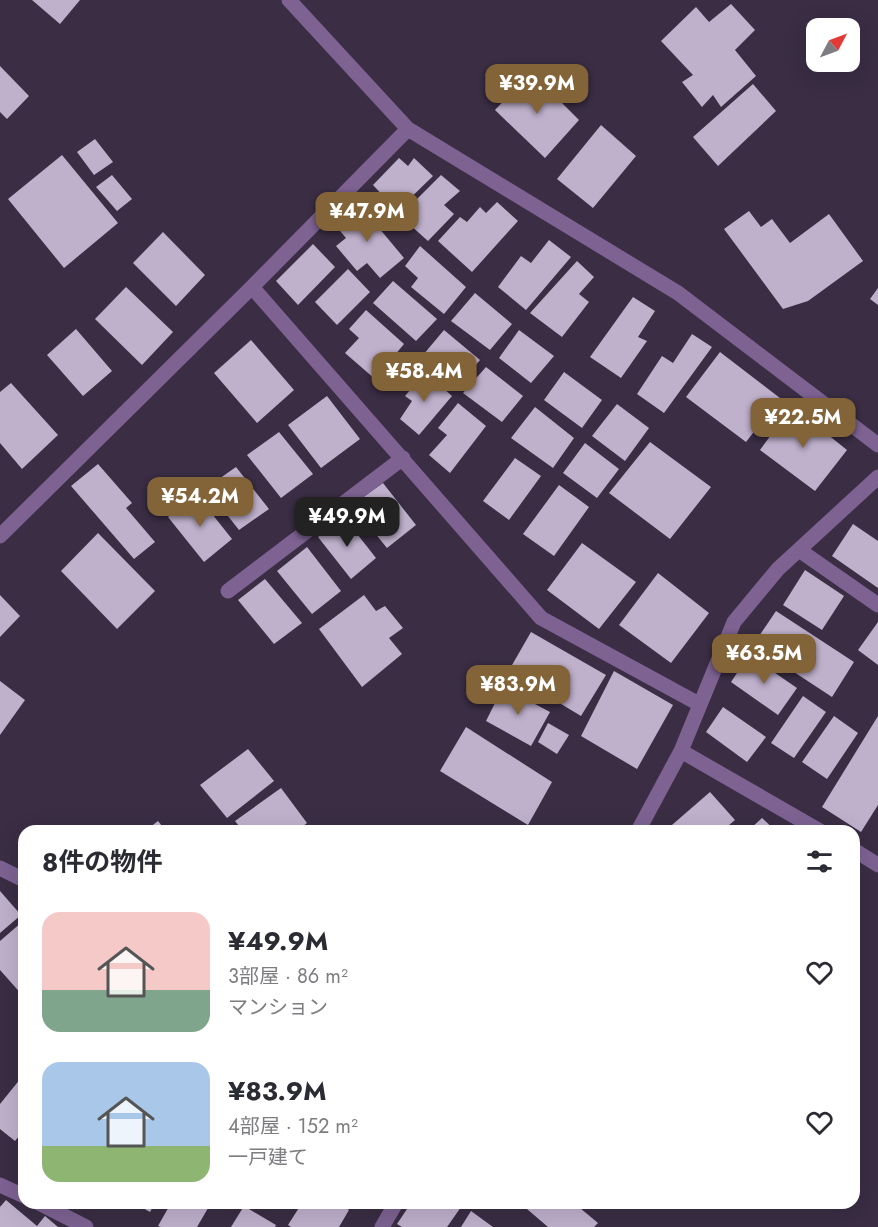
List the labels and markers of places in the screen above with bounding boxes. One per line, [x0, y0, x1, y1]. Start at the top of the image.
pin: ¥39.9M [488, 64, 586, 115]
pin: ¥47.9M [318, 192, 416, 243]
pin: ¥58.4M [375, 352, 473, 403]
pin: ¥22.5M [754, 398, 852, 449]
pin: ¥54.2M [151, 477, 249, 528]
pin: ¥49.9M [298, 497, 396, 548]
pin: ¥63.5M [715, 634, 813, 685]
pin: ¥83.9M [469, 665, 567, 716]

